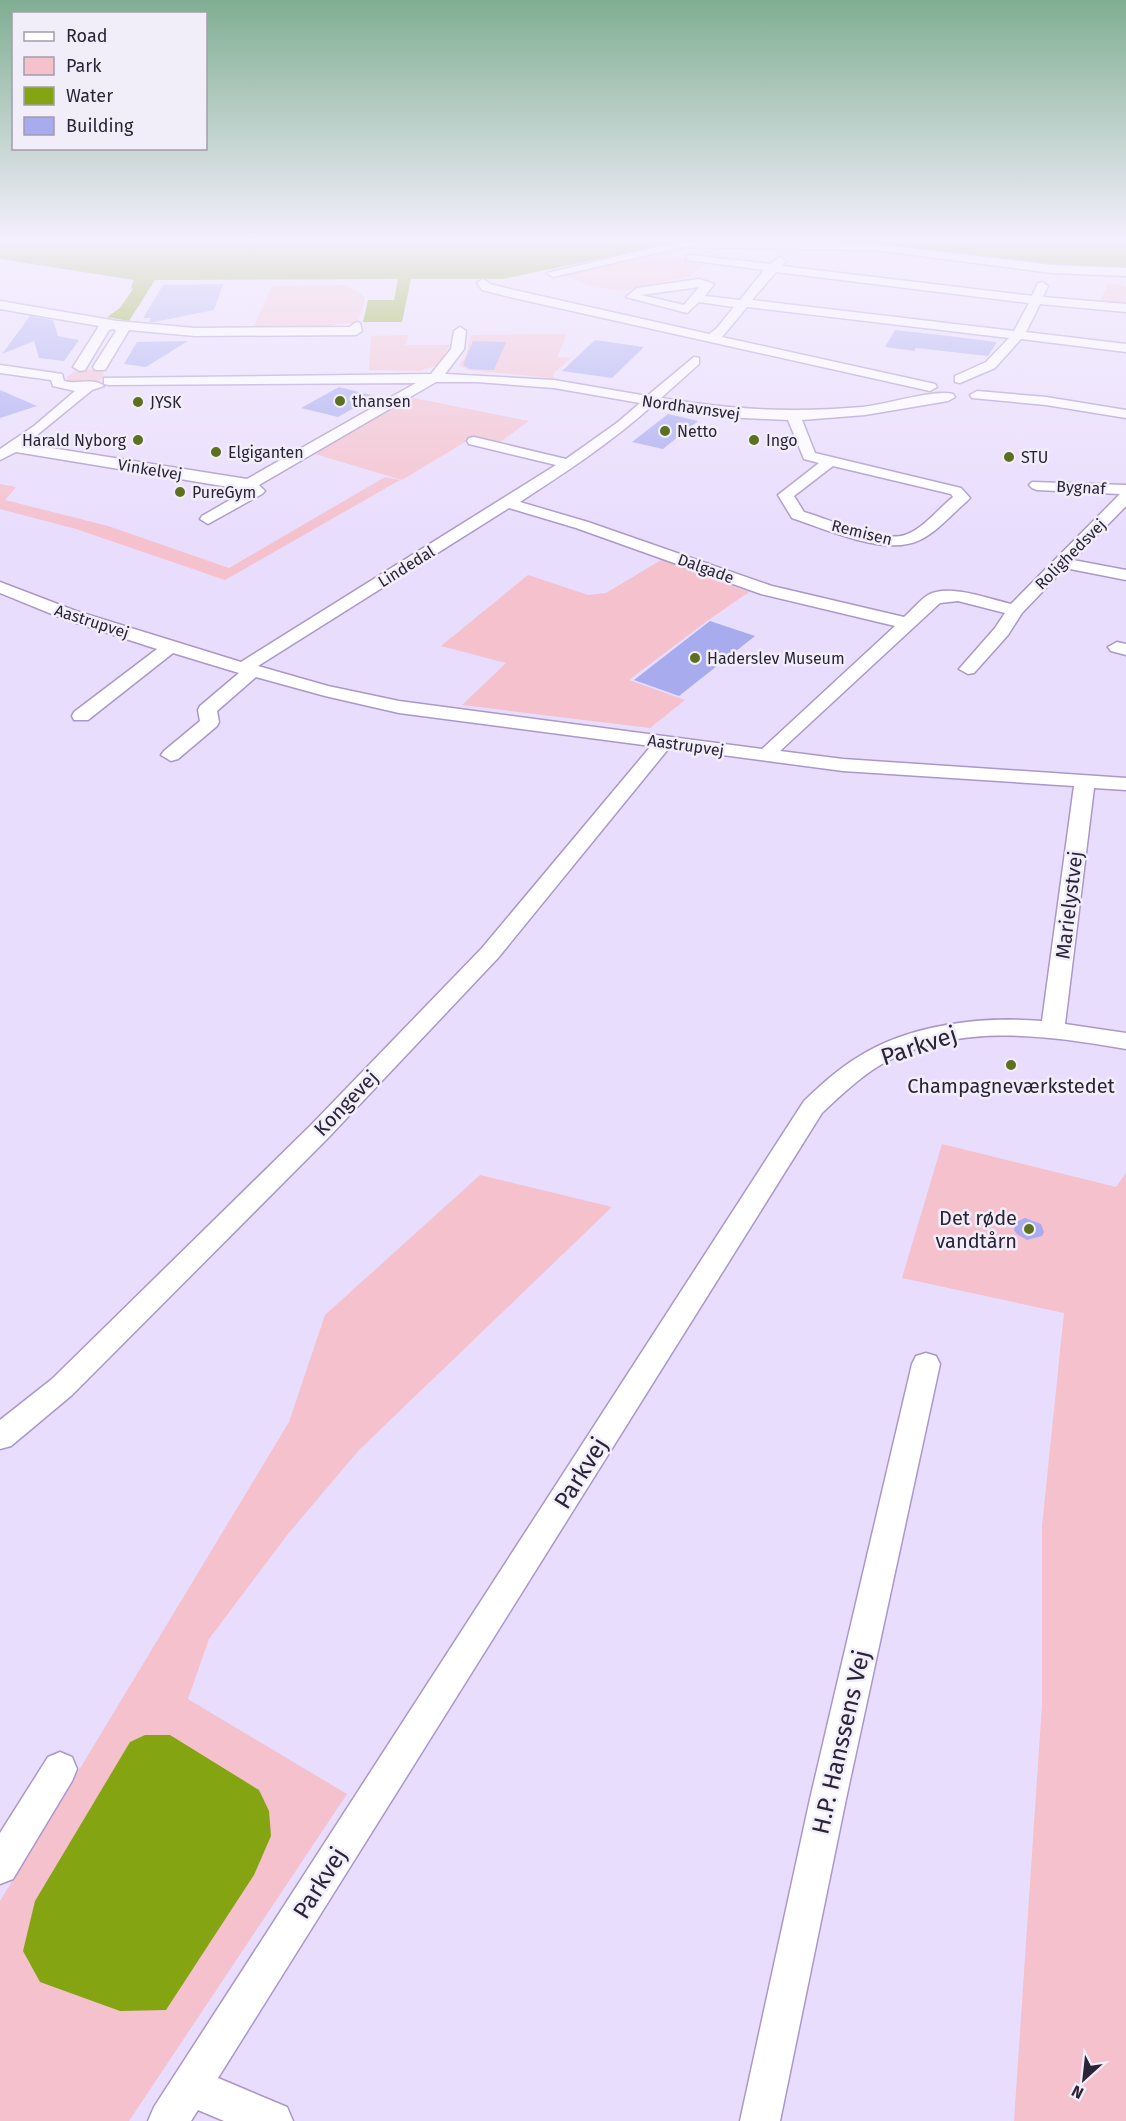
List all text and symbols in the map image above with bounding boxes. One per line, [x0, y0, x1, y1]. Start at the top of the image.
legend [12, 12, 207, 150]
text: Road [66, 25, 108, 47]
text: Park [66, 55, 102, 77]
text: Water [66, 85, 113, 107]
text: Building [66, 115, 134, 137]
street label: Nordhavnsvej [641, 391, 741, 424]
place label: thansen [352, 392, 411, 411]
place label: JYSK [150, 393, 182, 412]
marker: thansen [333, 394, 347, 408]
marker: JYSK [131, 395, 145, 409]
place label: Netto [677, 422, 717, 441]
marker: Netto [658, 424, 672, 438]
place label: Harald Nyborg [22, 431, 127, 450]
place label: Ingo [766, 431, 798, 450]
marker: Harald Nyborg [131, 433, 145, 447]
marker: Ingo [747, 433, 761, 447]
place label: Elgiganten [228, 443, 304, 462]
marker: Elgiganten [209, 445, 223, 459]
place label: STU [1021, 448, 1048, 467]
marker: STU [1002, 450, 1016, 464]
street label: Vinkelvej [116, 455, 184, 484]
street label: Bygnaf [1056, 477, 1108, 498]
place label: PureGym [192, 483, 256, 502]
marker: PureGym [173, 485, 187, 499]
street label: Rolighedsvej [1031, 515, 1110, 594]
street label: Remisen [830, 516, 894, 549]
street label: Lindedal [375, 542, 438, 591]
street label: Dalgade [675, 550, 737, 587]
street label: Aastrupvej [52, 601, 131, 642]
place label: Haderslev Museum [707, 649, 845, 668]
marker: Haderslev Museum [688, 651, 702, 665]
street label: Aastrupvej [647, 731, 725, 760]
street label: Marielystvej [1050, 850, 1088, 960]
street label: Parkvej [877, 1021, 961, 1071]
marker: Champagneværkstedet [1004, 1058, 1018, 1072]
street label: Kongevej [309, 1065, 383, 1141]
place label: Champagneværkstedet [907, 1074, 1116, 1098]
place label: Det røde vandtårn [936, 1206, 1017, 1253]
marker: Det røde vandtårn [1022, 1222, 1036, 1236]
street label: Parkvej [548, 1432, 614, 1514]
street label: H.P. Hanssens Vej [806, 1647, 876, 1837]
street label: Parkvej [287, 1842, 353, 1924]
north arrow [1054, 2049, 1114, 2109]
text: N [1068, 2081, 1086, 2103]

